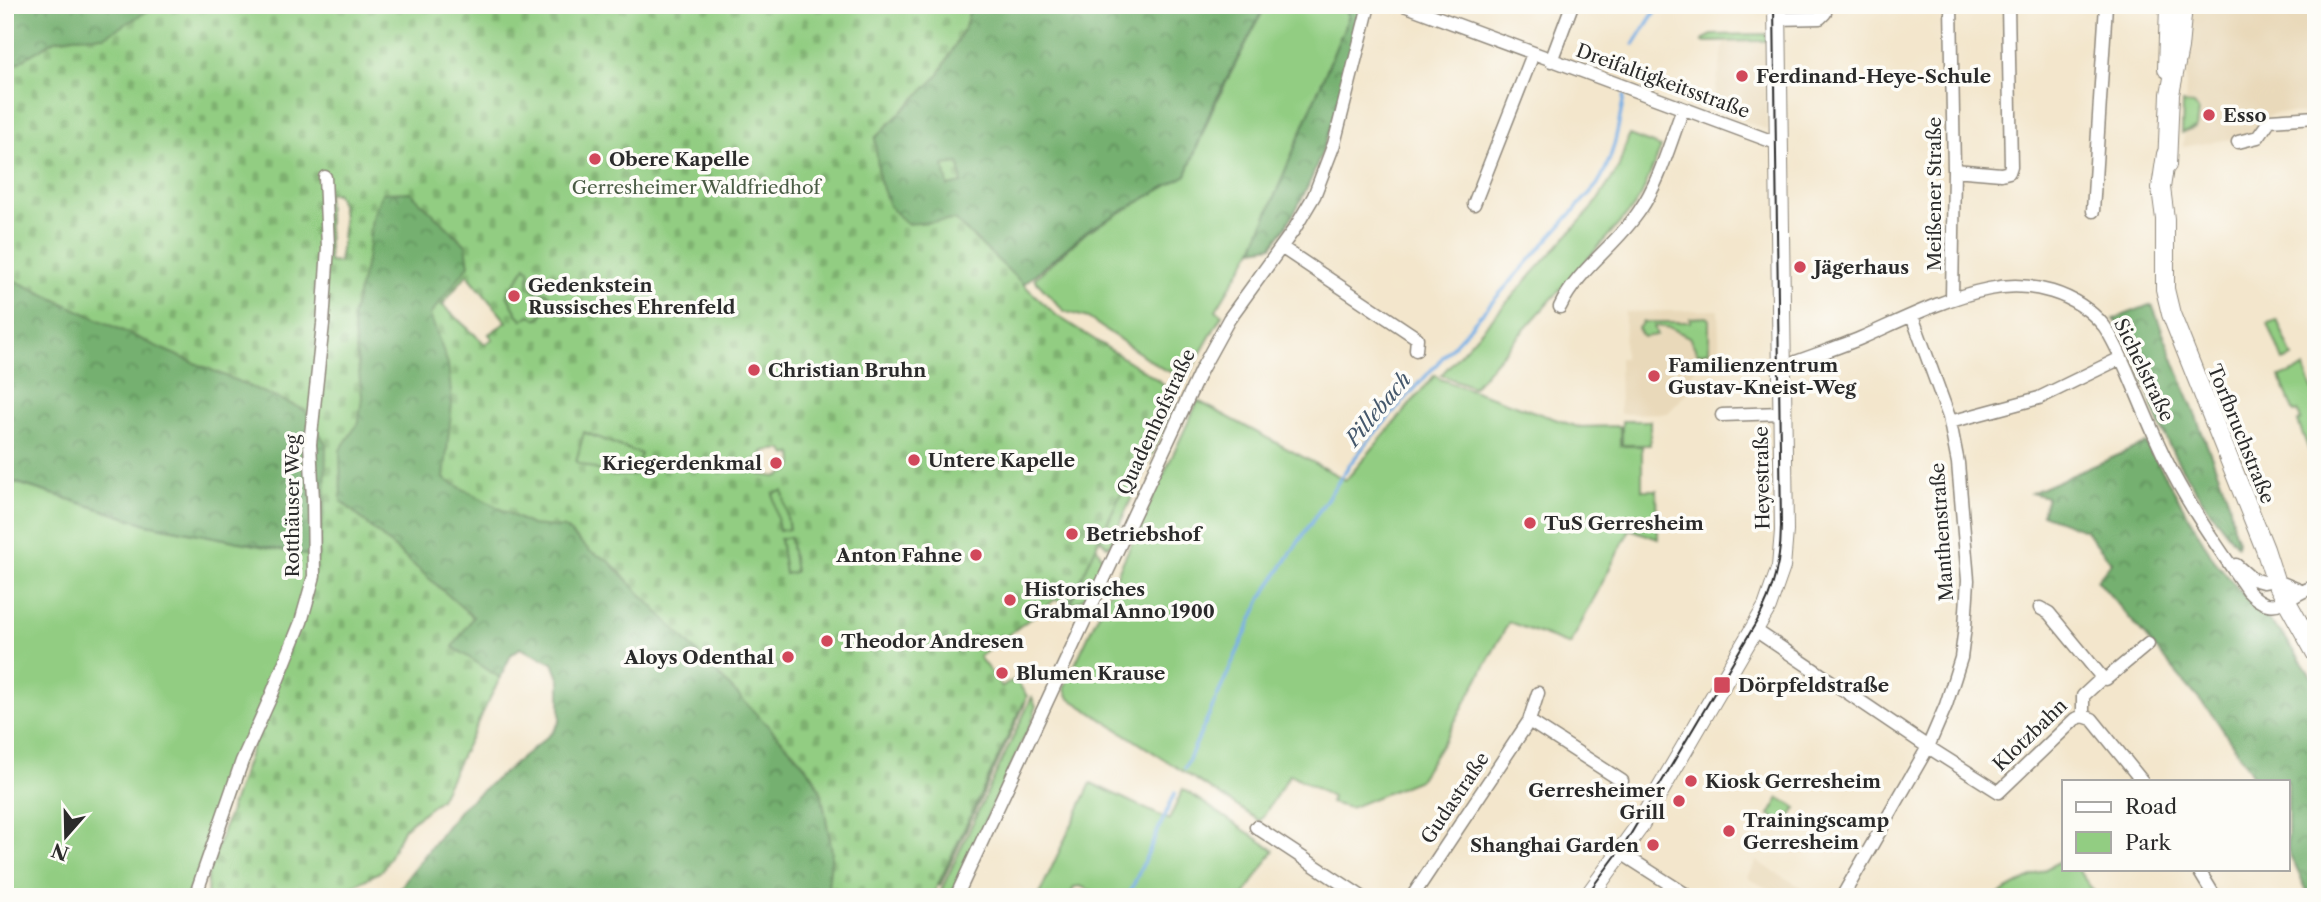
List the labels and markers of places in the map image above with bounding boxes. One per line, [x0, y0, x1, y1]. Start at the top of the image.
place label: Ferdinand-Heye-Schule [1756, 65, 1991, 88]
marker: Ferdinand-Heye-Schule [1734, 68, 1750, 84]
place label: Esso [2223, 104, 2266, 127]
marker: Esso [2201, 107, 2217, 123]
place label: Obere Kapelle [609, 148, 749, 171]
marker: Obere Kapelle [587, 151, 603, 167]
place label: Jägerhaus [1811, 256, 1909, 279]
marker: Jägerhaus [1792, 259, 1808, 275]
place label: Gedenkstein Russisches Ehrenfeld [528, 274, 736, 319]
marker: Gedenkstein Russisches Ehrenfeld [506, 288, 522, 304]
place label: Familienzentrum Gustav-Kneist-Weg [1668, 354, 1857, 399]
place label: Christian Bruhn [768, 359, 926, 382]
marker: Christian Bruhn [746, 362, 762, 378]
marker: Familienzentrum Gustav-Kneist-Weg [1646, 368, 1662, 384]
place label: Untere Kapelle [928, 449, 1075, 472]
place label: Kriegerdenkmal [602, 452, 762, 475]
marker: Untere Kapelle [906, 452, 922, 468]
marker: Kriegerdenkmal [768, 455, 784, 471]
place label: TuS Gerresheim [1544, 512, 1704, 535]
marker: TuS Gerresheim [1522, 515, 1538, 531]
place label: Betriebshof [1086, 523, 1204, 546]
marker: Betriebshof [1064, 526, 1080, 542]
place label: Anton Fahne [835, 544, 962, 567]
marker: Anton Fahne [968, 547, 984, 563]
place label: Historisches Grabmal Anno 1900 [1024, 578, 1215, 623]
marker: Historisches Grabmal Anno 1900 [1002, 592, 1018, 608]
place label: Theodor Andresen [841, 630, 1024, 653]
marker: Theodor Andresen [819, 633, 835, 649]
place label: Aloys Odenthal [623, 646, 774, 669]
marker: Aloys Odenthal [780, 649, 796, 665]
place label: Blumen Krause [1016, 662, 1165, 685]
marker: Blumen Krause [994, 665, 1010, 681]
place label: Dörpfeldstraße [1738, 674, 1889, 697]
marker: Dörpfeldstraße [1712, 675, 1732, 695]
place label: Kiosk Gerresheim [1705, 770, 1881, 793]
marker: Kiosk Gerresheim [1683, 773, 1699, 789]
place label: Gerresheimer Grill [1528, 779, 1666, 824]
marker: Gerresheimer Grill [1671, 793, 1687, 809]
place label: Trainingscamp Gerresheim [1743, 809, 1890, 854]
marker: Trainingscamp Gerresheim [1721, 823, 1737, 839]
place label: Shanghai Garden [1470, 834, 1639, 857]
marker: Shanghai Garden [1645, 837, 1661, 853]

